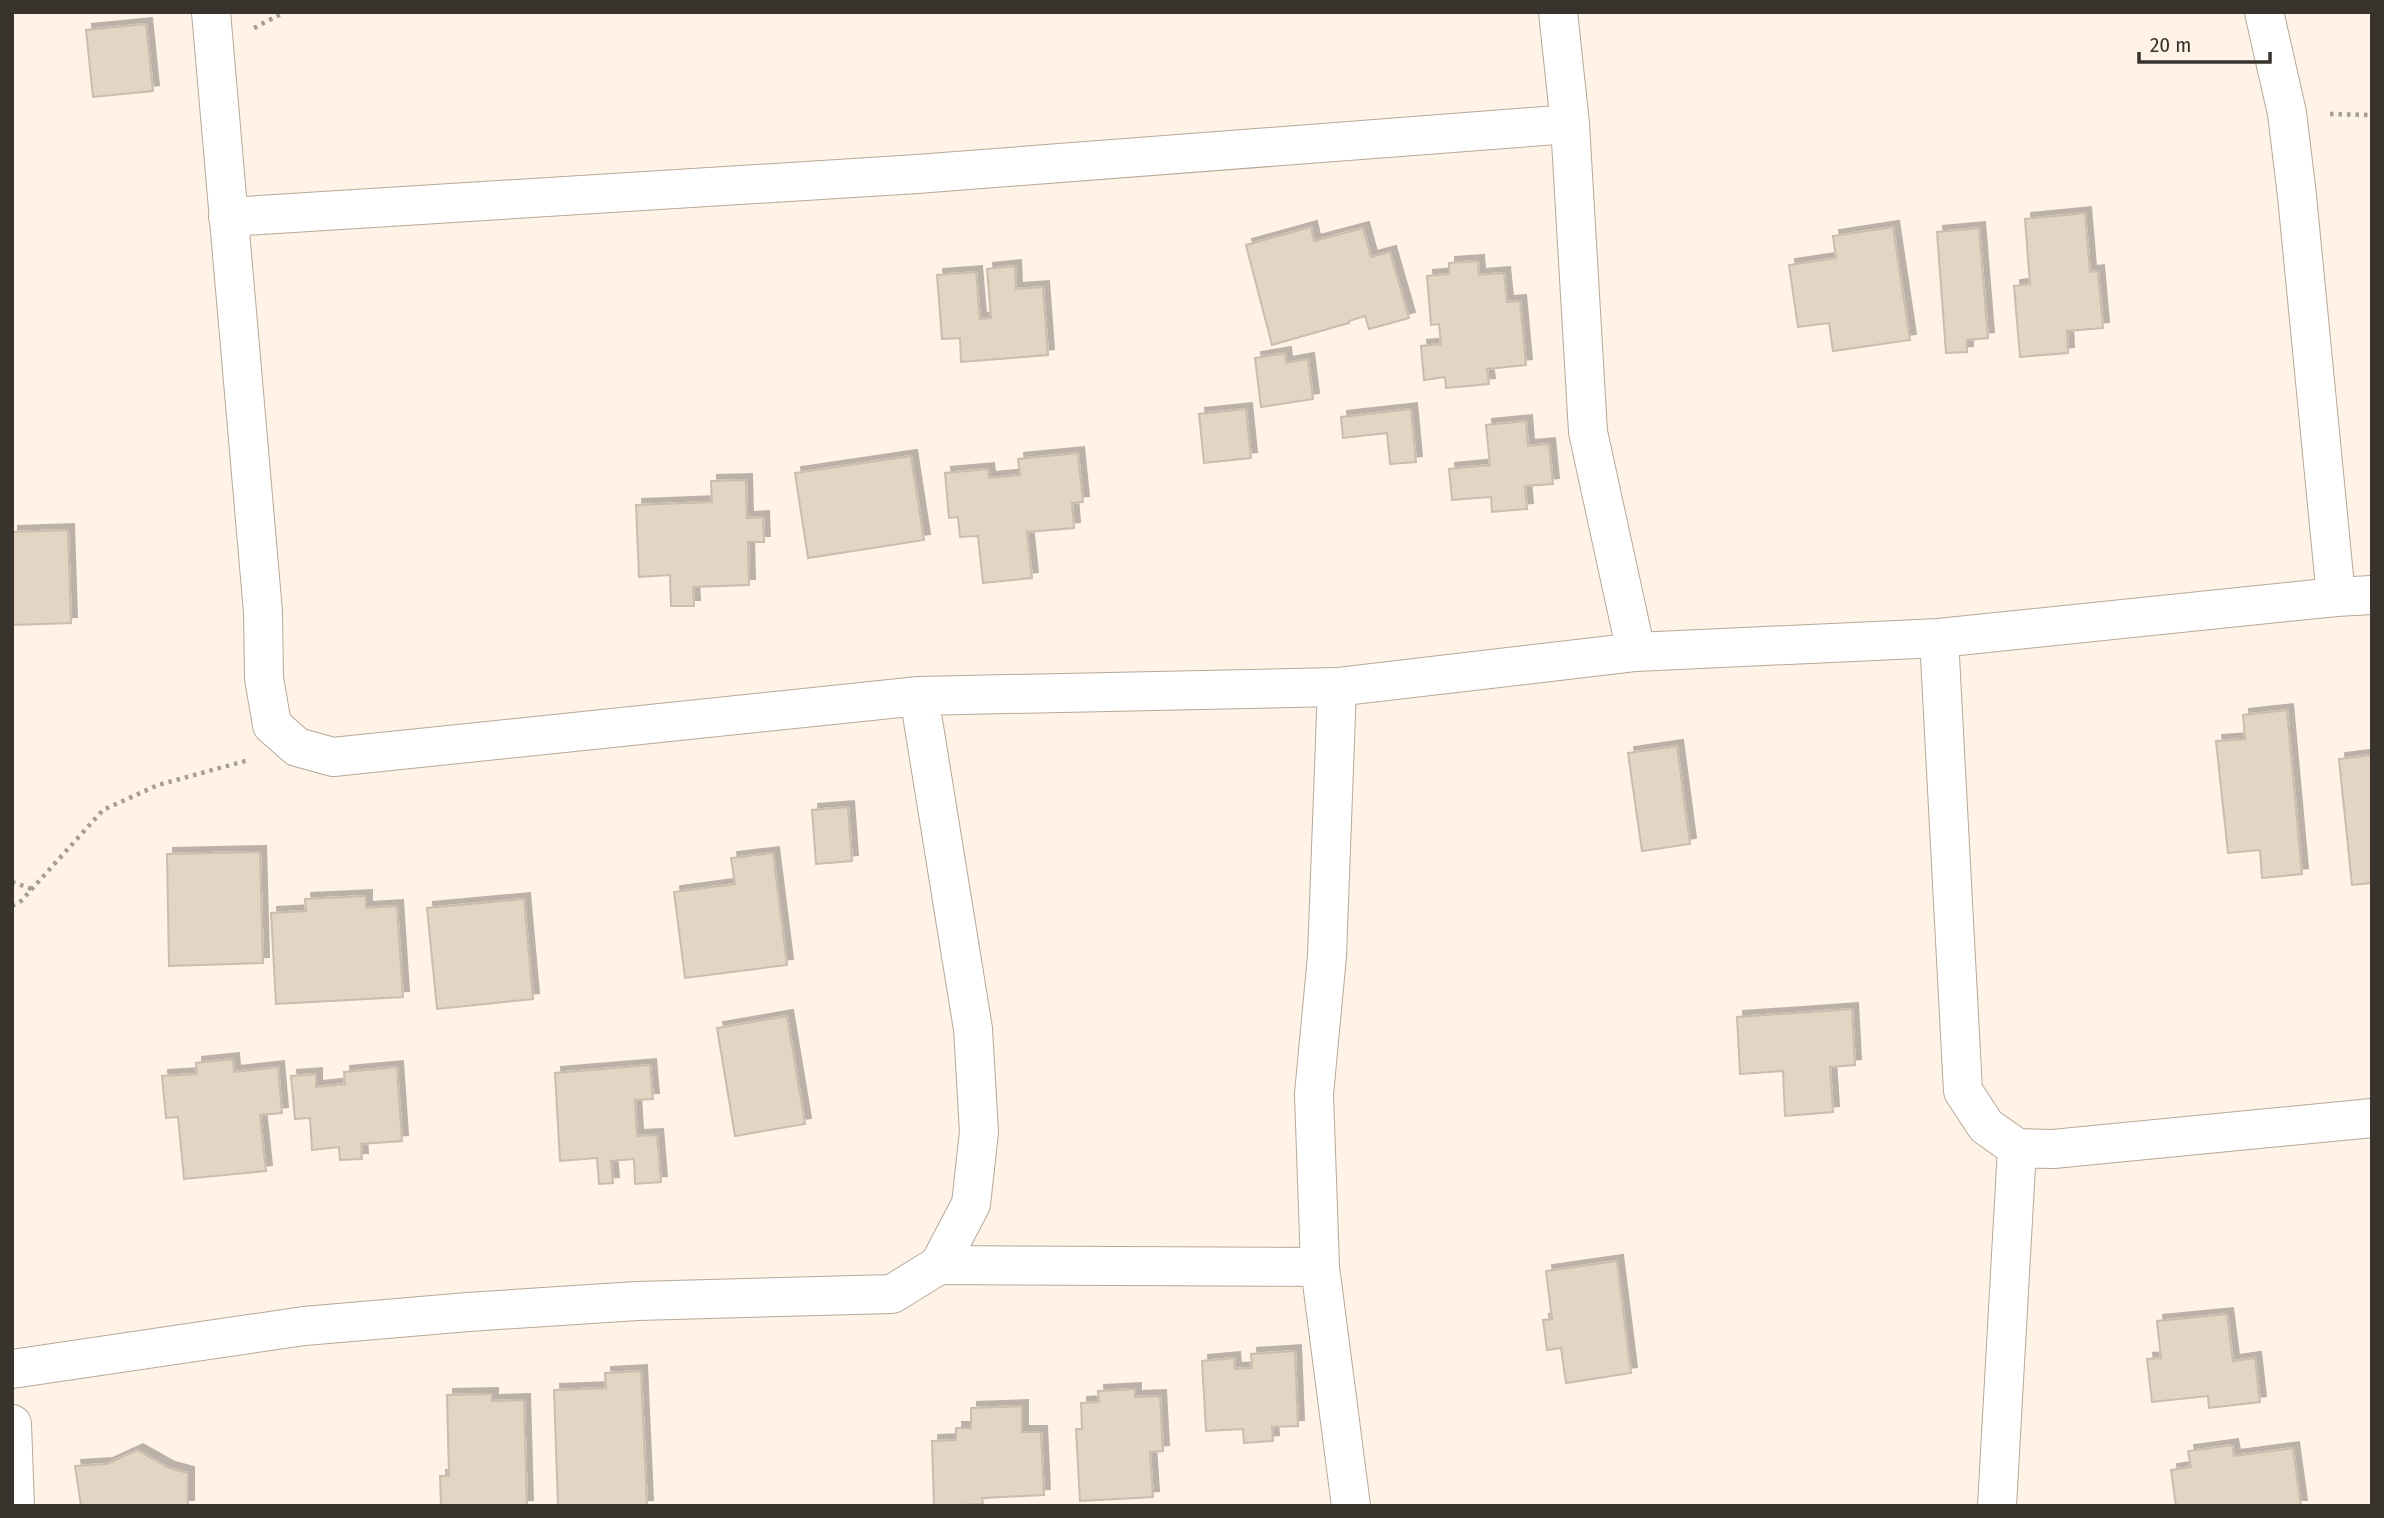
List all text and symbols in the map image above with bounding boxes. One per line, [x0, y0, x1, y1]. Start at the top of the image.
scale bar [2139, 21, 2270, 65]
text: 20 m [2150, 32, 2191, 58]

